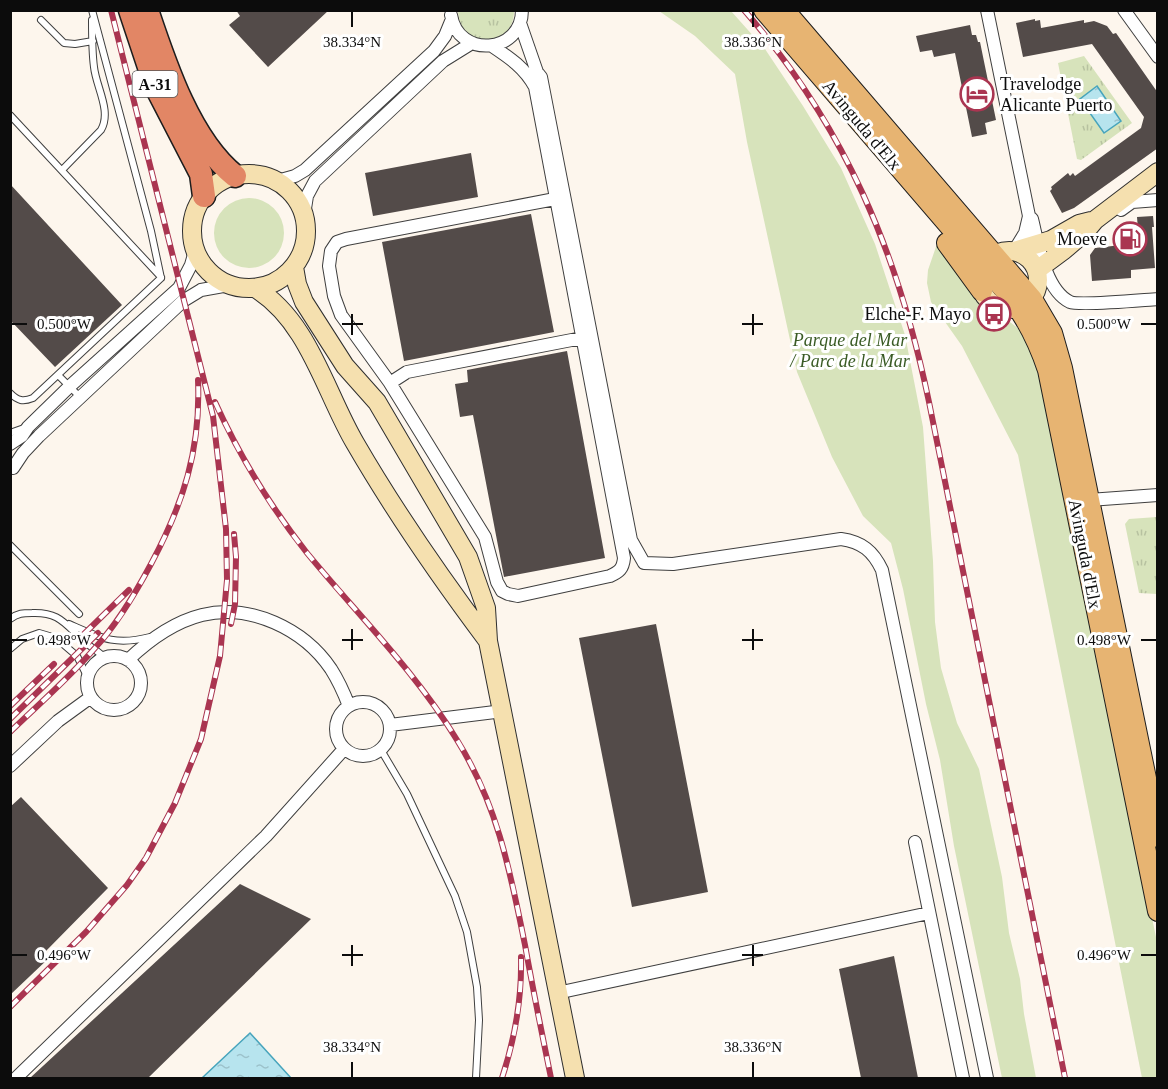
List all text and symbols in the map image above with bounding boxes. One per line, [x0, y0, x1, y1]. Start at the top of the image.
text: 38.334°N [323, 34, 381, 50]
text: 38.336°N [724, 34, 782, 50]
road number: A-31 [132, 71, 178, 97]
place label: Travelodge Alicante Puerto [1000, 74, 1112, 115]
street label: Avinguda d'Elx [819, 76, 905, 174]
hotel icon: Travelodge Alicante Puerto [959, 76, 995, 112]
fuel station icon: Moeve [1112, 221, 1148, 257]
place label: Moeve [1057, 229, 1107, 249]
bus stop icon: Elche-F. Mayo [976, 296, 1012, 332]
place label: Elche-F. Mayo [864, 304, 971, 324]
text: 0.500°W [37, 316, 92, 332]
text: 0.500°W [1077, 316, 1132, 332]
park label: Parque del Mar / Parc de la Mar [789, 330, 911, 371]
street label: Avinguda d'Elx [1065, 497, 1105, 611]
text: 0.498°W [37, 632, 92, 648]
text: 0.498°W [1077, 632, 1132, 648]
text: 0.496°W [37, 947, 92, 963]
text: 0.496°W [1077, 947, 1132, 963]
text: 38.334°N [323, 1039, 381, 1055]
text: 38.336°N [724, 1039, 782, 1055]

